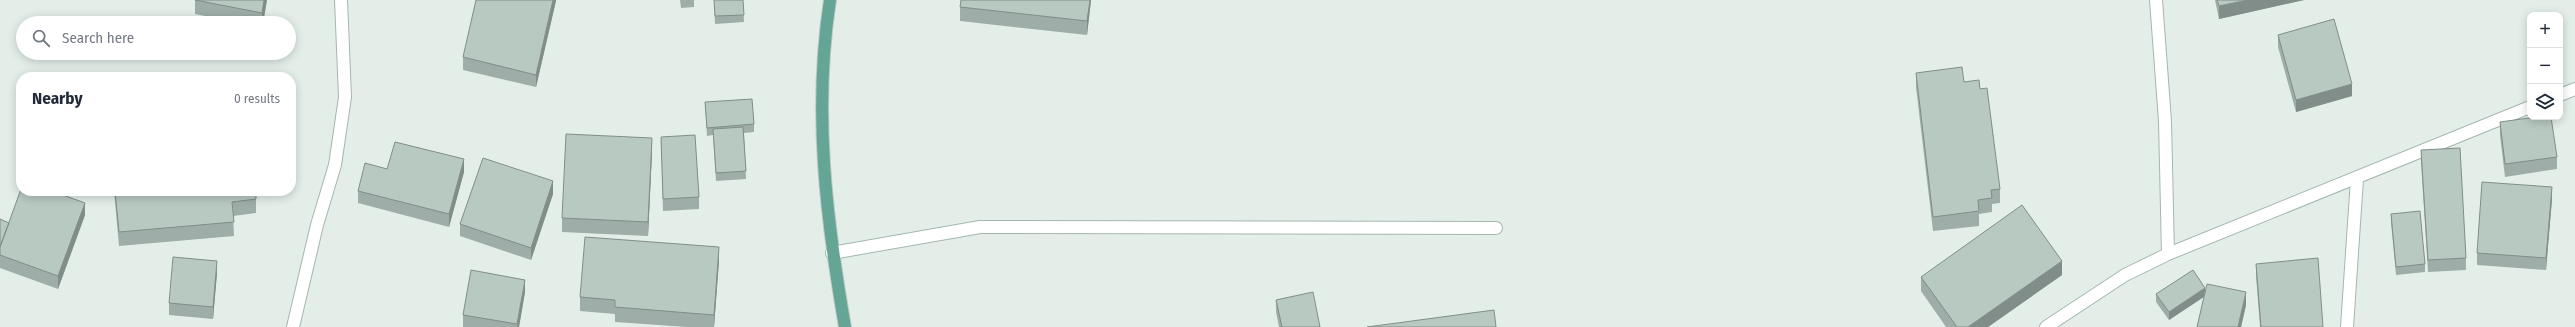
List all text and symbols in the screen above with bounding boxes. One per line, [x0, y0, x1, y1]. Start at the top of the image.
map controls [2527, 12, 2563, 120]
button: + [2527, 12, 2563, 48]
search box [16, 16, 296, 60]
icon: search [30, 27, 52, 49]
text: Search here [62, 29, 134, 47]
button: − [2527, 48, 2563, 84]
button: layers [2527, 84, 2563, 120]
text: Nearby [32, 88, 83, 109]
text: 0 results [234, 91, 280, 106]

